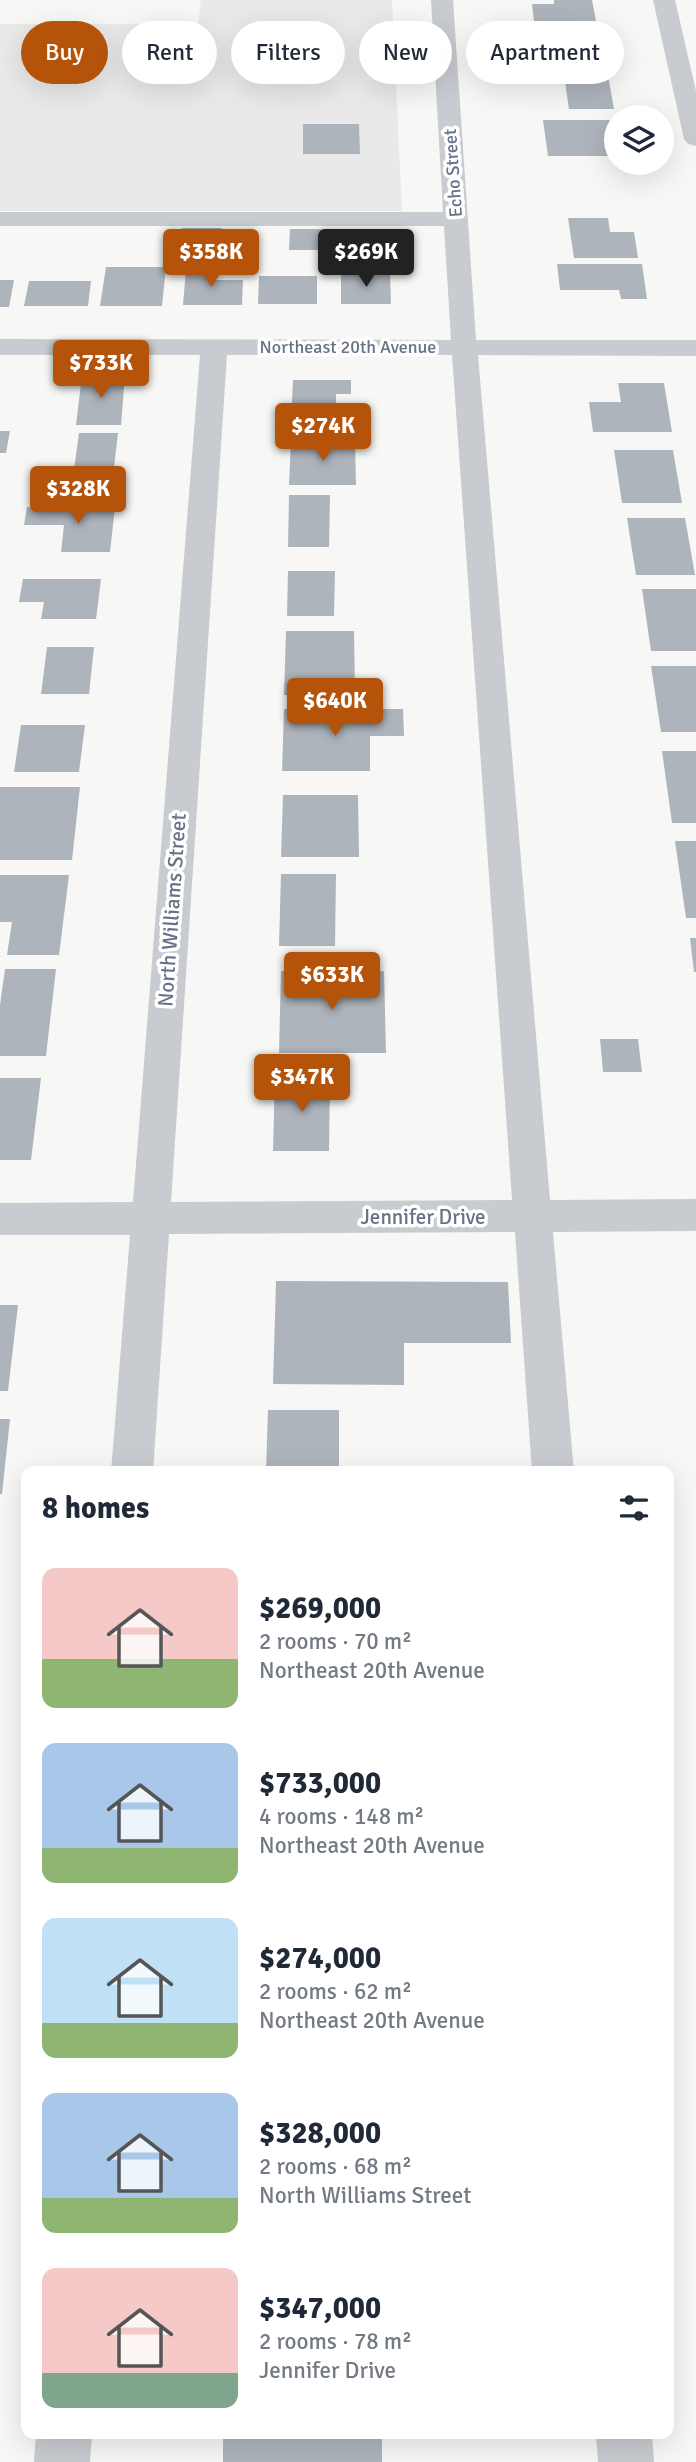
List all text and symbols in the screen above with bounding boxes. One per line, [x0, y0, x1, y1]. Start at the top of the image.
chip: Buy [21, 21, 108, 84]
chip: Rent [122, 21, 217, 84]
chip: Filters [231, 21, 345, 84]
chip: New [359, 21, 452, 84]
chip: Apartment [466, 21, 624, 84]
map controls [604, 105, 674, 175]
button: layers [604, 105, 674, 175]
street label: Echo Street [439, 128, 467, 218]
pin: $358K [162, 230, 260, 289]
pin: $269K [317, 230, 415, 289]
text: $358K [179, 237, 243, 266]
text: $269K [334, 237, 398, 266]
street label: Northeast 20th Avenue [260, 336, 436, 358]
pin: $733K [52, 340, 150, 400]
text: $733K [69, 348, 133, 377]
pin: $274K [274, 404, 372, 463]
text: $274K [291, 411, 355, 440]
pin: $328K [29, 466, 127, 526]
text: $328K [46, 474, 110, 503]
pin: $640K [286, 678, 384, 738]
text: $640K [303, 686, 367, 715]
street label: North Williams Street [152, 812, 192, 1008]
pin: $633K [283, 953, 381, 1012]
text: $633K [300, 960, 364, 989]
pin: $347K [253, 1054, 351, 1114]
text: $347K [270, 1062, 334, 1091]
street label: Jennifer Drive [360, 1204, 486, 1230]
icon: filters [615, 1489, 653, 1527]
text: 8 homes [42, 1490, 149, 1527]
text: $269,000 [259, 1590, 381, 1627]
icon: home [98, 1596, 182, 1680]
text: 2 rooms · 70 m² [259, 1627, 412, 1656]
text: Northeast 20th Avenue [259, 1656, 485, 1685]
text: $733,000 [259, 1765, 381, 1802]
icon: home [98, 1771, 182, 1855]
text: 4 rooms · 148 m² [259, 1802, 424, 1831]
text: Northeast 20th Avenue [259, 1831, 485, 1860]
text: $274,000 [259, 1940, 381, 1977]
icon: home [98, 1946, 182, 2030]
text: 2 rooms · 62 m² [259, 1977, 412, 2006]
text: Northeast 20th Avenue [259, 2006, 485, 2035]
text: $328,000 [259, 2115, 381, 2152]
icon: home [98, 2121, 182, 2205]
text: 2 rooms · 68 m² [259, 2152, 412, 2181]
text: North Williams Street [259, 2181, 471, 2210]
text: $347,000 [259, 2290, 381, 2327]
icon: home [98, 2296, 182, 2380]
text: 2 rooms · 78 m² [259, 2327, 412, 2356]
text: Jennifer Drive [259, 2356, 396, 2385]

